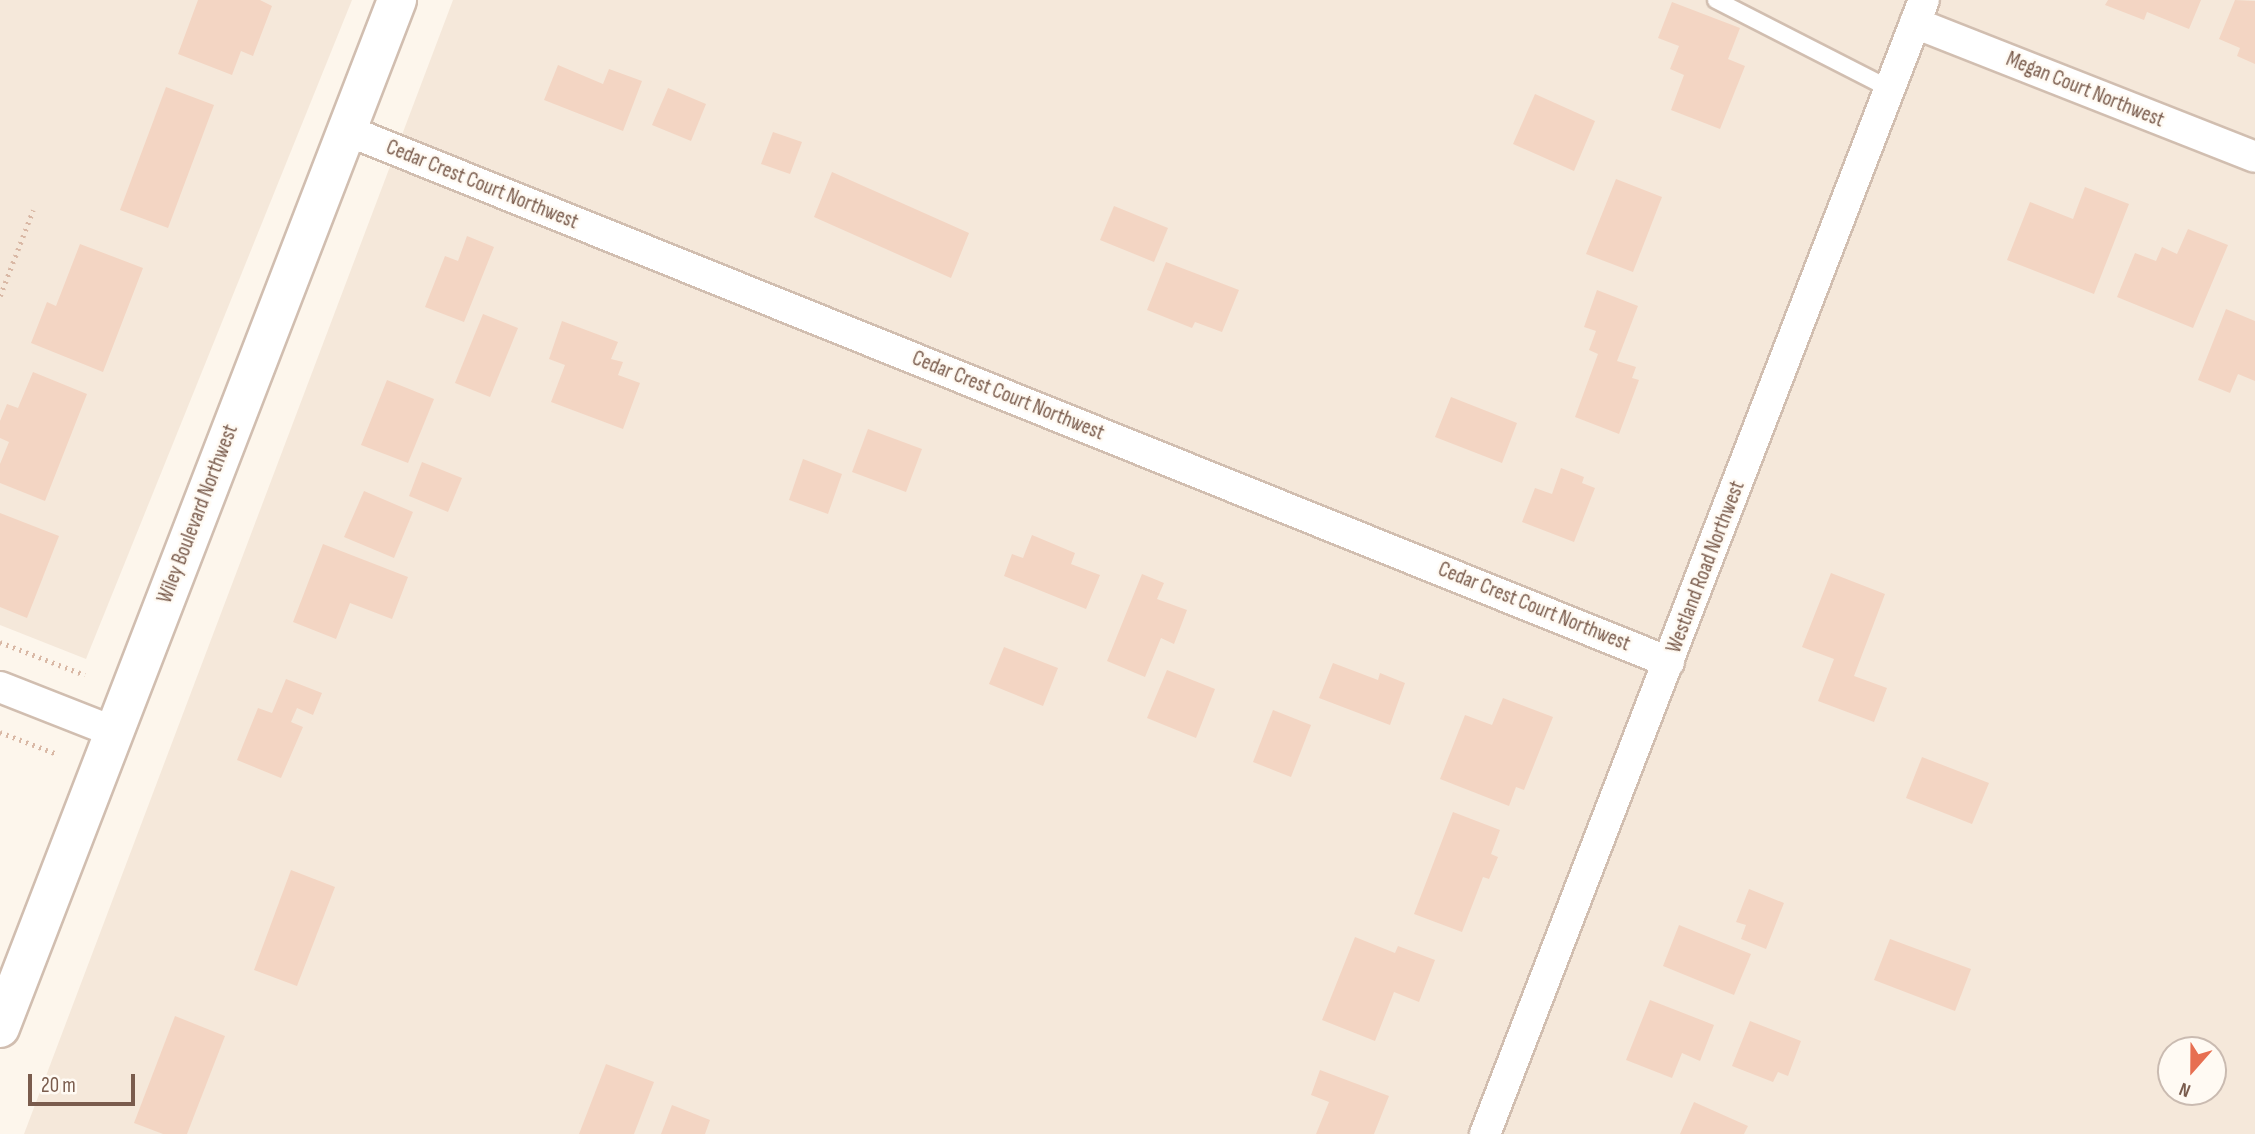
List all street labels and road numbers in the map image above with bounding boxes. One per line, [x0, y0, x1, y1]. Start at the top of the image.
street label: Megan Court Northwest [2002, 47, 2168, 133]
street label: Cedar Crest Court Northwest [382, 135, 582, 235]
street label: Cedar Crest Court Northwest [908, 346, 1108, 446]
street label: Wiley Boulevard Northwest [152, 421, 244, 607]
street label: Westland Road Northwest [1662, 477, 1750, 657]
street label: Cedar Crest Court Northwest [1434, 557, 1634, 657]

